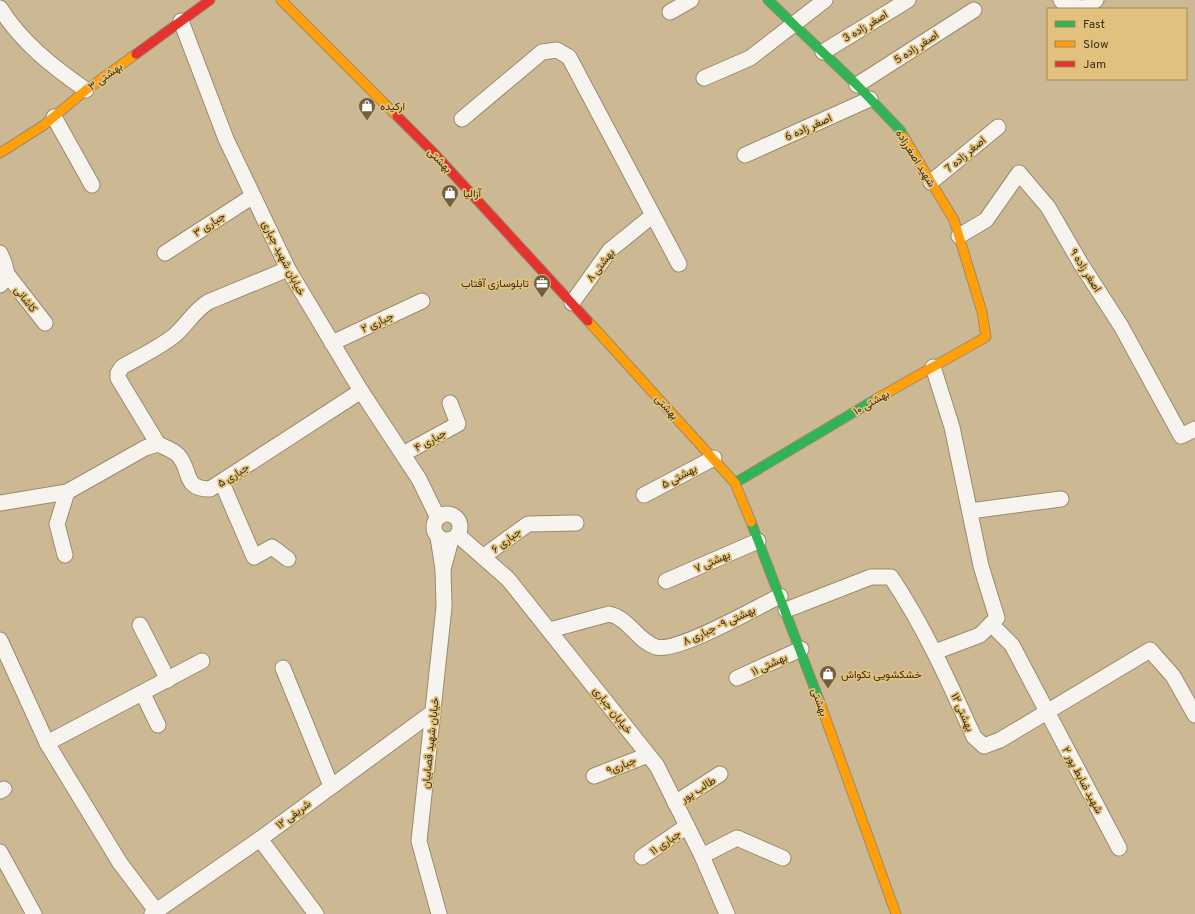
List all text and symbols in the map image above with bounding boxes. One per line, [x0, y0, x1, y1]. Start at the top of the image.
street label: اصغر زاده 3 [840, 8, 891, 46]
legend [1047, 8, 1187, 80]
text: Fast [1083, 17, 1105, 33]
street label: اصغر زاده 5 [892, 28, 941, 67]
text: Slow [1083, 37, 1109, 53]
text: Jam [1083, 57, 1106, 73]
street label: بهشتی ۳ [86, 60, 125, 94]
shop icon: ارکیده [357, 96, 377, 121]
place label: ارکیده [380, 100, 405, 114]
street label: اصغر زاده 6 [783, 111, 834, 144]
street label: شهید اصغرزاده [892, 127, 938, 190]
street label: اصغر زاده 7 [942, 134, 989, 176]
street label: بهشتی [424, 145, 454, 176]
shop icon: آزالیا [440, 183, 460, 208]
place label: آزالیا [463, 187, 483, 201]
street label: جباری ۳ [191, 209, 228, 240]
street label: خیابان شهید جباری [258, 218, 308, 298]
street label: بهشتی ۸ [584, 246, 618, 285]
street label: اصغر زاده ۹ [1066, 246, 1104, 295]
office icon: تابلوسازی آفتاب [532, 273, 552, 298]
place label: تابلوسازی آفتاب [461, 277, 529, 291]
street label: کاشانی [11, 284, 40, 316]
street label: جباری ۲ [359, 309, 396, 336]
street label: بهشتی ۱۰ [851, 387, 892, 419]
street label: بهشتی [651, 392, 681, 423]
street label: جباری ۴ [412, 426, 449, 455]
street label: جباری ۵ [215, 461, 252, 491]
street label: بهشتی ۵ [659, 462, 700, 492]
street label: جباری ۶ [489, 525, 524, 556]
street label: بهشتی ۷ [692, 548, 733, 576]
street label: بهشتی ۹- جباری ۸ [681, 603, 758, 649]
street label: بهشتی ۱۱ [749, 651, 790, 679]
shop icon: خشکشویی تکواش [818, 664, 838, 689]
place label: خشکشویی تکواش [841, 668, 922, 682]
street label: خیابان جباری [589, 684, 635, 737]
street label: بهشتی [808, 686, 831, 718]
street label: بهشتی ۱۲ [947, 691, 977, 734]
street label: خیابان شهید قصابیان [419, 697, 443, 790]
street label: شهید ضابط پور ۲ [1059, 745, 1106, 817]
street label: جباری۹ [604, 754, 638, 778]
street label: طالب پور [678, 774, 719, 807]
street label: شریفی ۱۲ [273, 797, 314, 833]
street label: جباری ۱۱ [647, 827, 684, 858]

